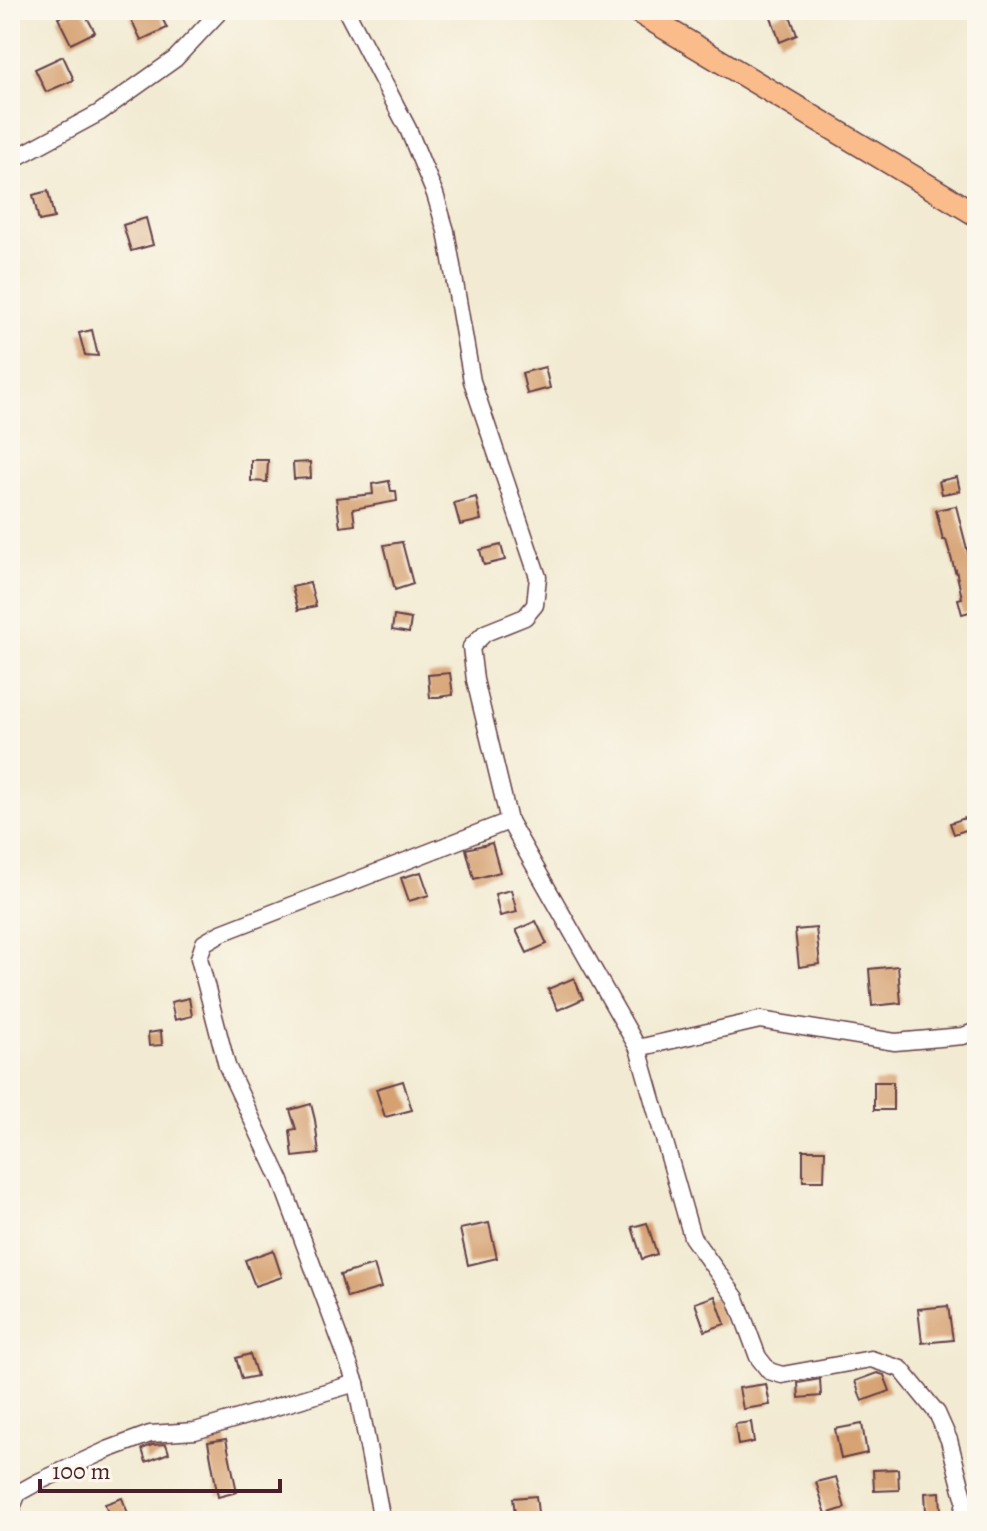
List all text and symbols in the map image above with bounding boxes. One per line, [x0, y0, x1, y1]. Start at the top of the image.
scale bar [40, 1443, 280, 1493]
text: 100 m [52, 1455, 111, 1487]

